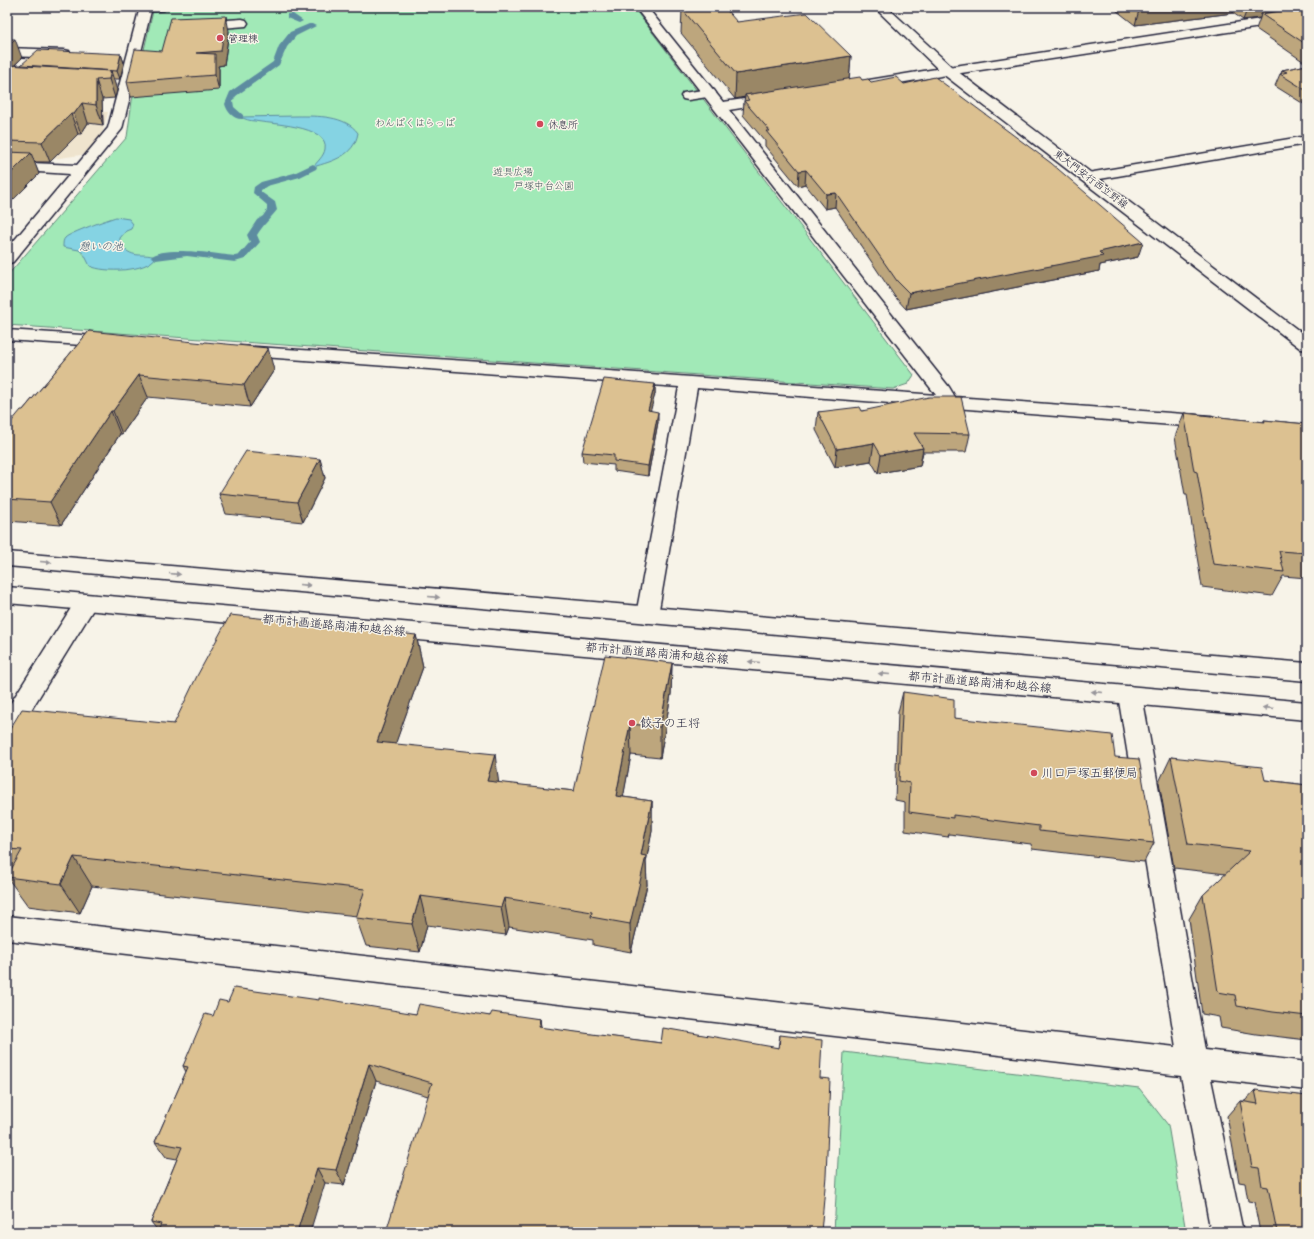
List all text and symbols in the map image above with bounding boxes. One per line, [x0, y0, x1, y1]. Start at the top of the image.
place label: 管理棟 [228, 32, 258, 45]
marker: 管理棟 [215, 33, 225, 43]
park label: わんぱくはらっぱ [375, 116, 455, 129]
place label: 休息所 [548, 118, 578, 131]
marker: 休息所 [535, 119, 545, 129]
street label: 東大門安行西立野線 [1051, 147, 1131, 211]
park label: 遊具広場 [493, 165, 533, 178]
park label: 戸塚中台公園 [514, 179, 574, 192]
water label: 憩いの池 [79, 239, 124, 254]
one-way arrow [40, 559, 52, 566]
one-way arrow [169, 570, 181, 577]
one-way arrow [299, 582, 311, 589]
one-way arrow [428, 593, 440, 600]
street label: 都市計画道路南浦和越谷線 [262, 611, 406, 639]
street label: 都市計画道路南浦和越谷線 [585, 639, 729, 667]
one-way arrow [748, 659, 760, 665]
street label: 都市計画道路南浦和越谷線 [908, 668, 1052, 696]
one-way arrow [878, 670, 890, 677]
one-way arrow [1091, 689, 1103, 696]
one-way arrow [1262, 704, 1274, 711]
place label: 餃子の王将 [640, 715, 700, 731]
marker: 餃子の王将 [627, 718, 637, 728]
place label: 川口戸塚五郵便局 [1042, 765, 1138, 781]
marker: 川口戸塚五郵便局 [1029, 768, 1039, 778]

